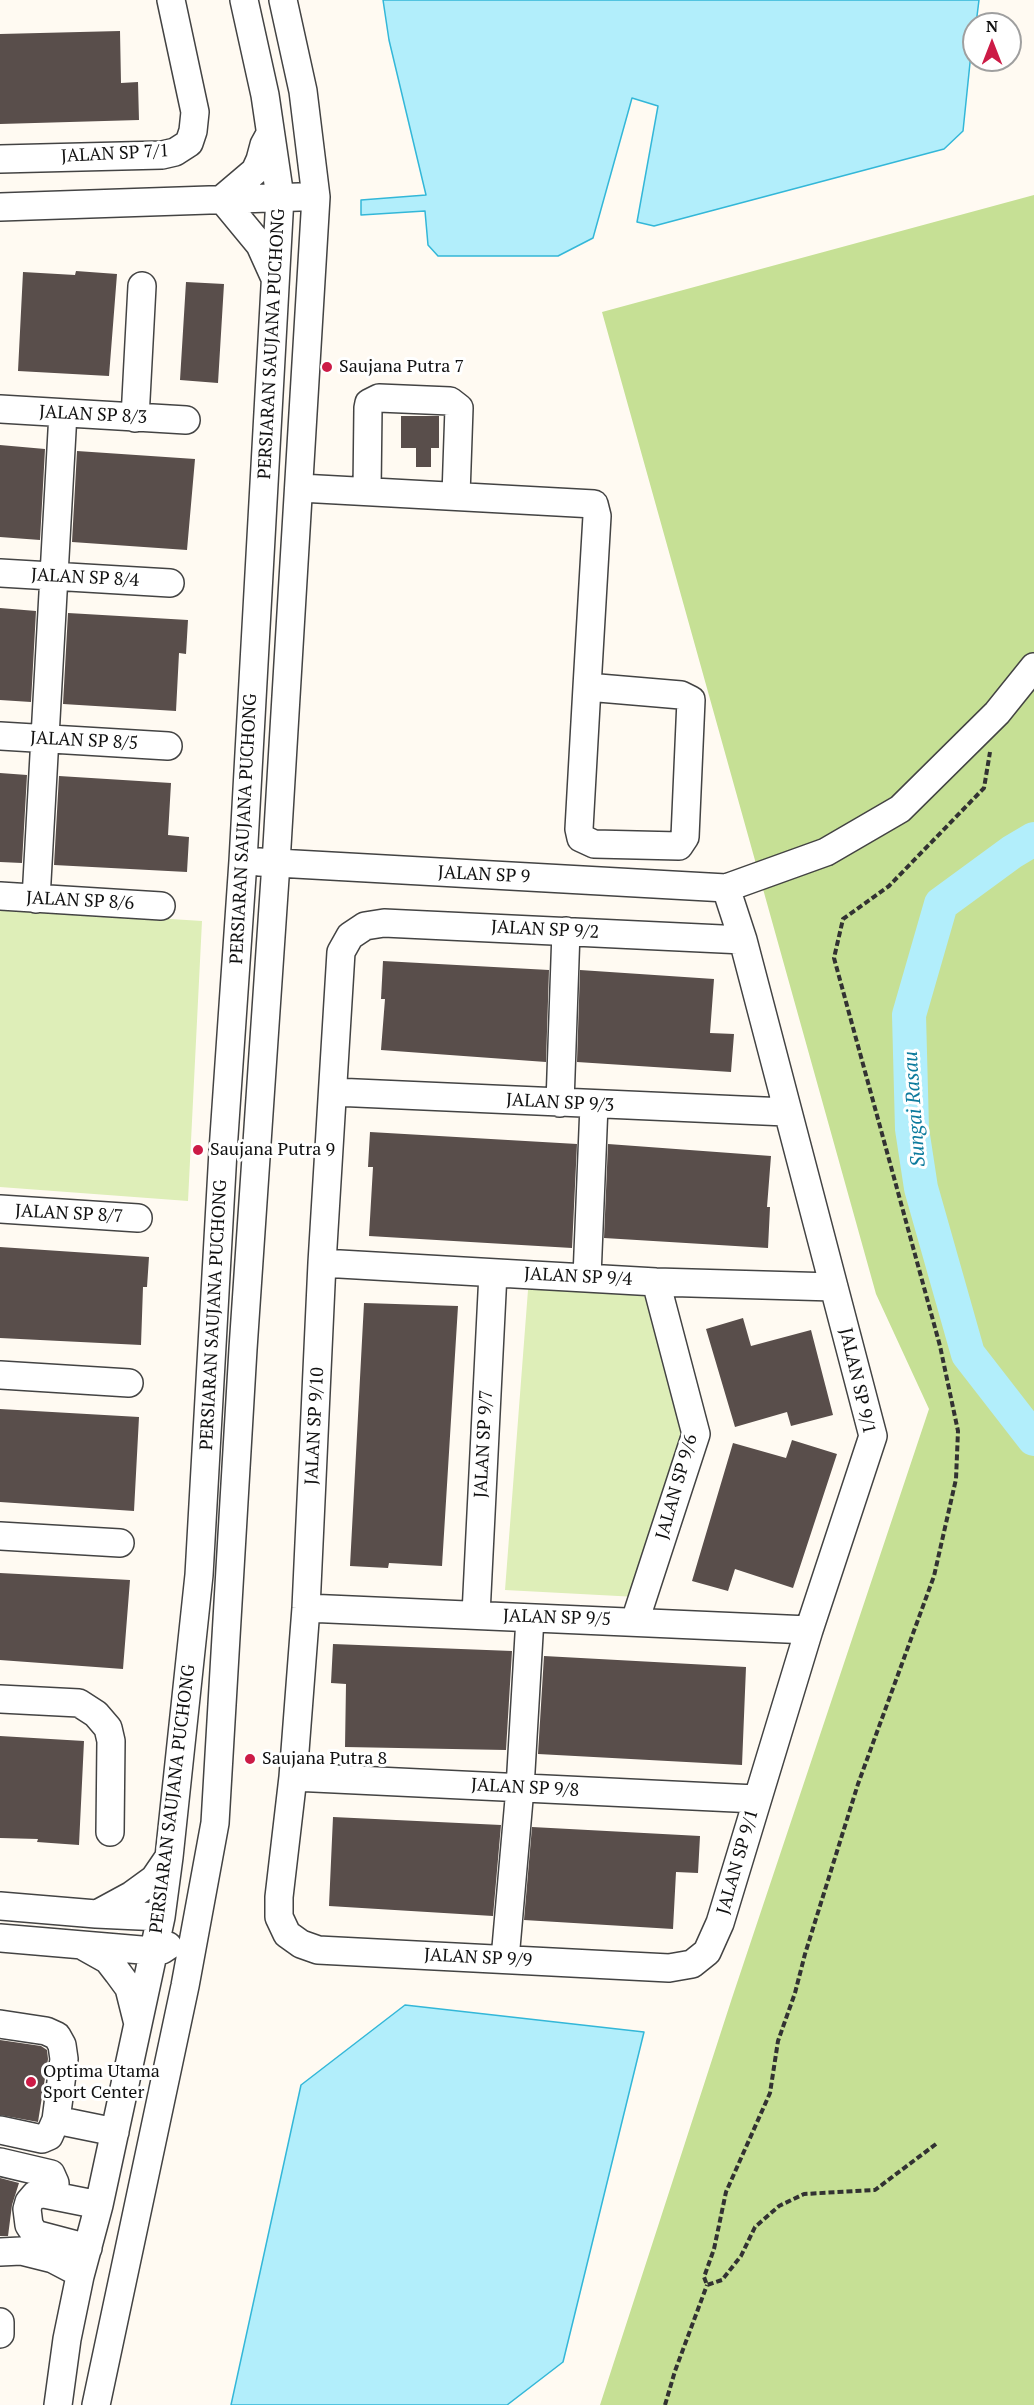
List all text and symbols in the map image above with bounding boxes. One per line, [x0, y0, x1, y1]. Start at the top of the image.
north arrow [962, 12, 1022, 72]
text: N [986, 15, 998, 37]
street label: JALAN SP 7/1 [60, 140, 170, 168]
street label: PERSIARAN SAUJANA PUCHONG [254, 208, 290, 480]
place label: Saujana Putra 7 [339, 356, 464, 378]
marker: Saujana Putra 7 [320, 360, 334, 374]
street label: JALAN SP 8/3 [38, 401, 148, 429]
street label: JALAN SP 8/4 [30, 564, 140, 592]
street label: PERSIARAN SAUJANA PUCHONG [226, 693, 262, 965]
street label: JALAN SP 8/5 [29, 727, 139, 755]
street label: JALAN SP 9 [437, 862, 531, 888]
street label: JALAN SP 8/6 [25, 887, 135, 915]
street label: JALAN SP 9/2 [490, 916, 600, 944]
water label: Sungai Rasau [899, 1050, 931, 1168]
street label: JALAN SP 9/3 [505, 1089, 615, 1117]
place label: Saujana Putra 9 [210, 1139, 335, 1161]
marker: Saujana Putra 9 [191, 1143, 205, 1157]
street label: PERSIARAN SAUJANA PUCHONG [196, 1179, 232, 1451]
street label: JALAN SP 8/7 [14, 1200, 124, 1228]
street label: JALAN SP 9/4 [523, 1263, 633, 1291]
street label: JALAN SP 9/1 [834, 1326, 880, 1436]
street label: JALAN SP 9/10 [301, 1367, 329, 1485]
street label: JALAN SP 9/7 [470, 1389, 498, 1499]
street label: JALAN SP 9/6 [652, 1432, 702, 1542]
street label: JALAN SP 9/5 [503, 1605, 611, 1631]
street label: PERSIARAN SAUJANA PUCHONG [146, 1663, 200, 1935]
place label: Saujana Putra 8 [262, 1748, 387, 1770]
marker: Saujana Putra 8 [243, 1752, 257, 1766]
street label: JALAN SP 9/8 [470, 1774, 580, 1802]
street label: JALAN SP 9/1 [713, 1807, 763, 1917]
street label: JALAN SP 9/9 [423, 1944, 533, 1972]
place label: Optima Utama Sport Center [43, 2061, 160, 2104]
marker: Optima Utama Sport Center [24, 2075, 38, 2089]

